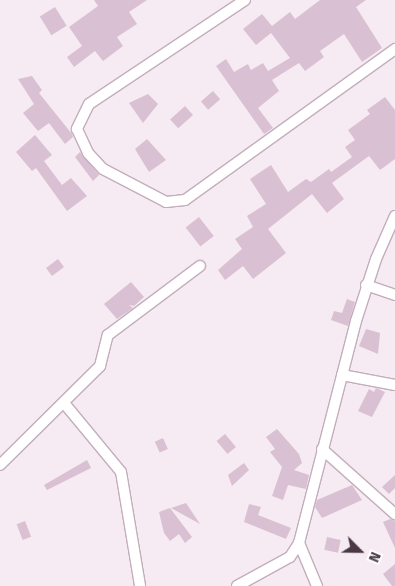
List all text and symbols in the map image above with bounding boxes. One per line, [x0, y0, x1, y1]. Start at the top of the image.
north arrow [335, 526, 385, 576]
text: N [365, 549, 384, 565]

